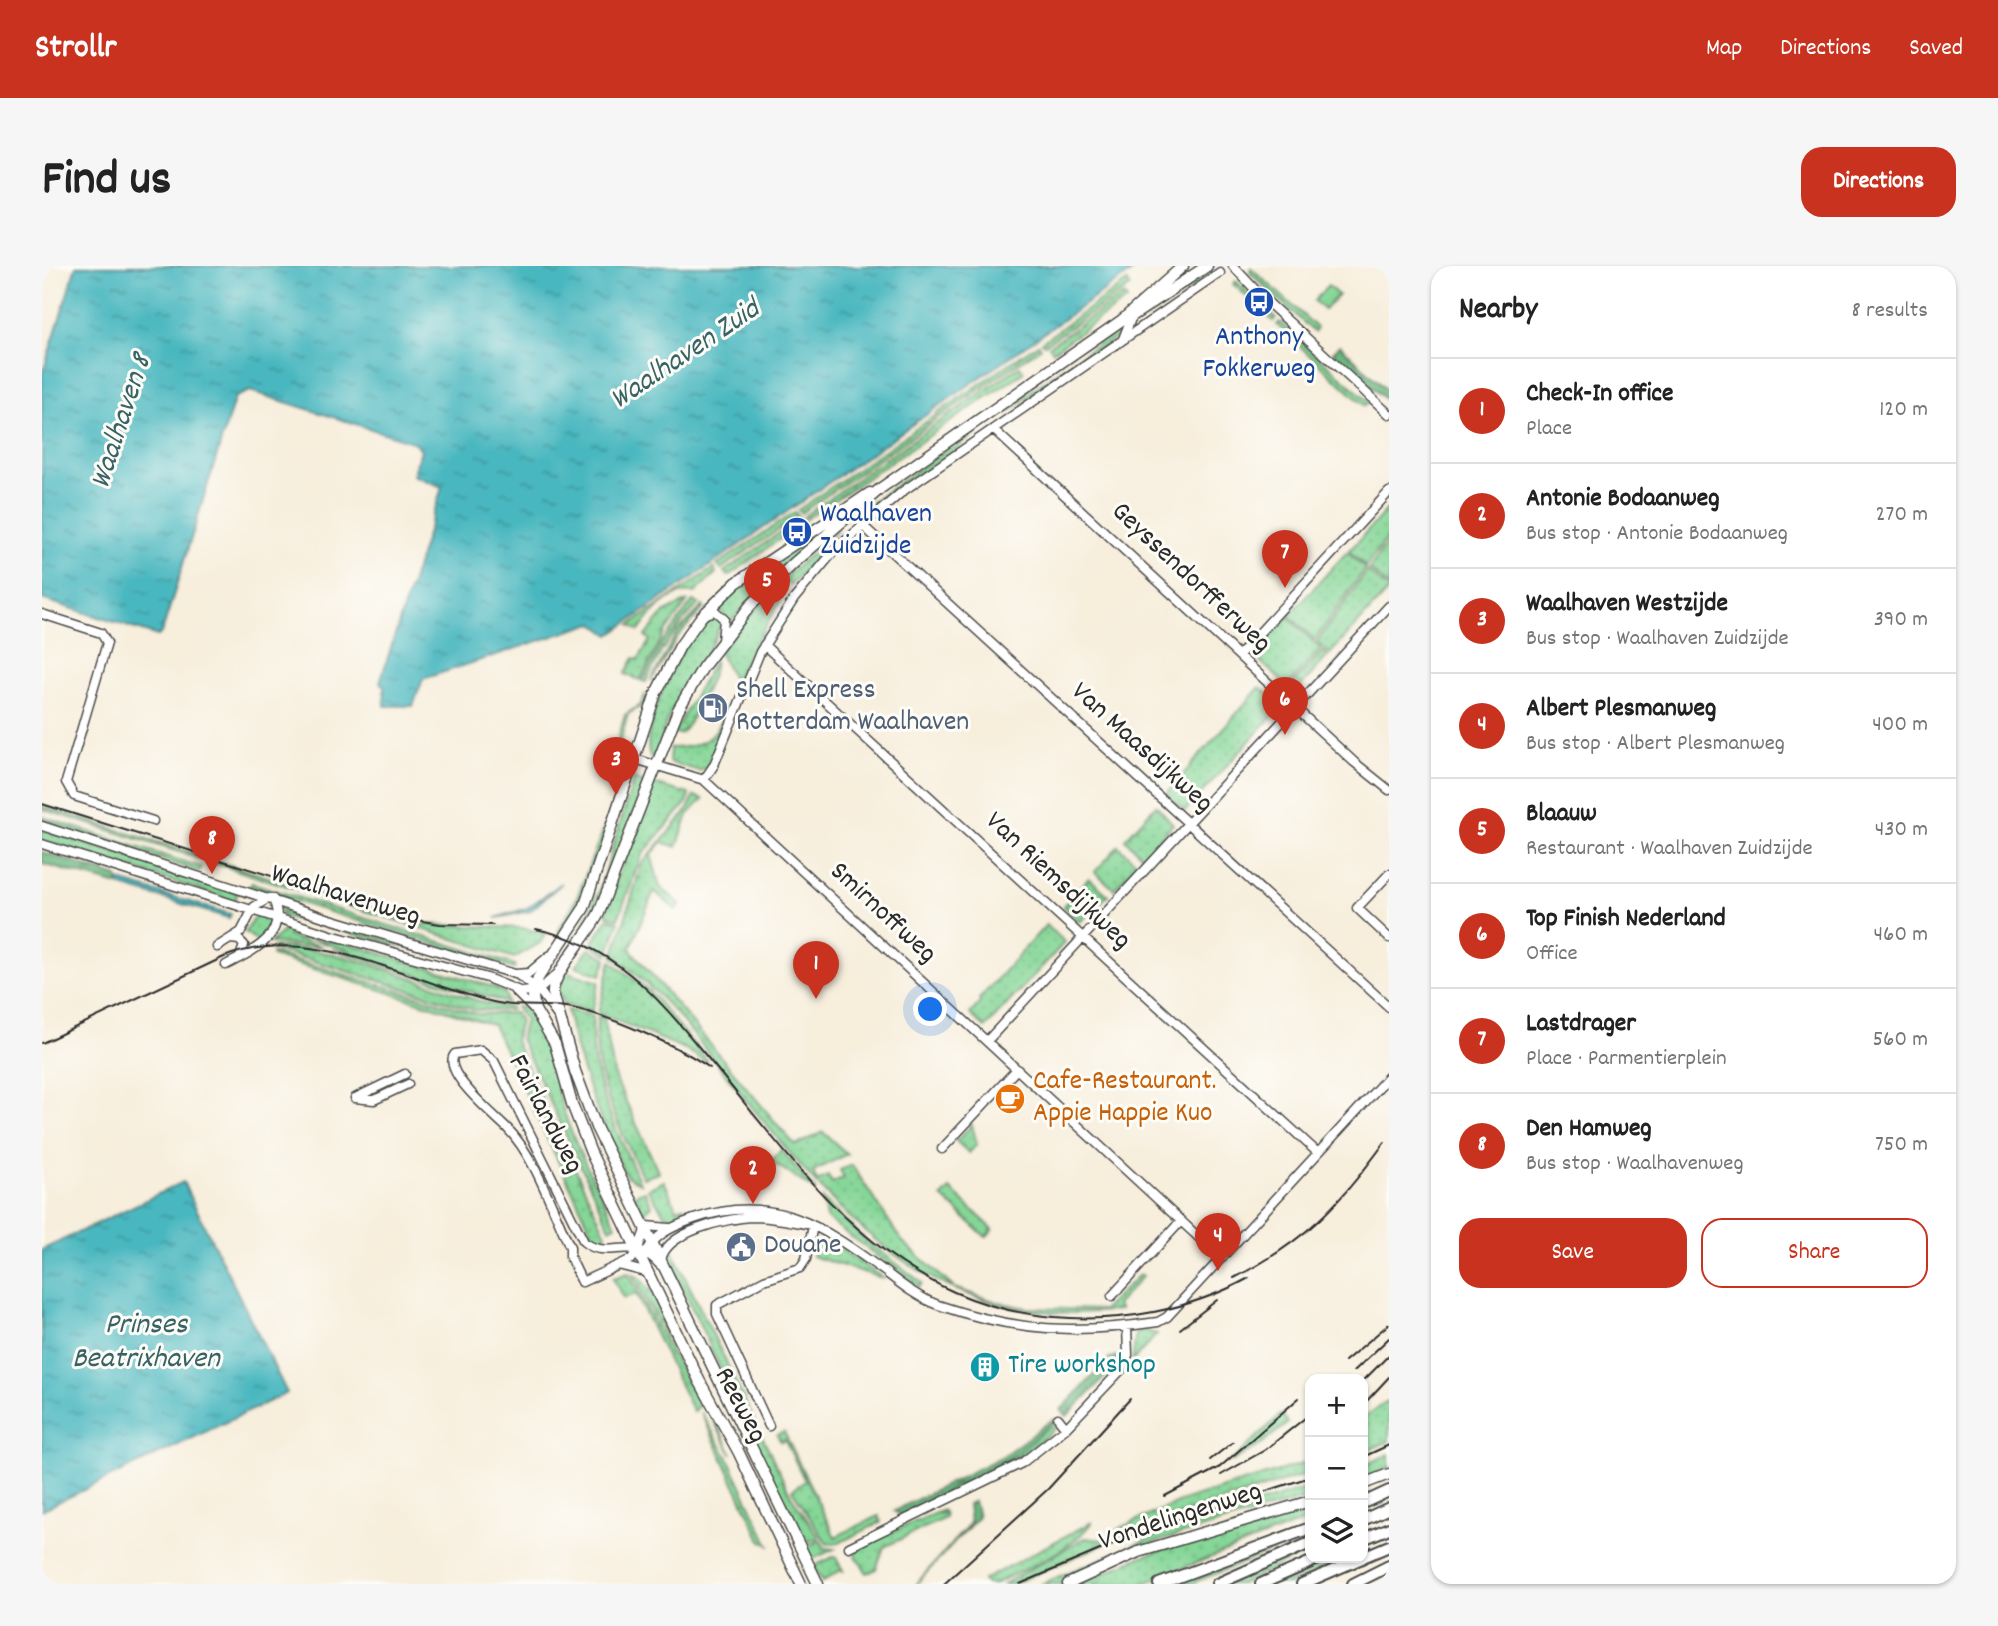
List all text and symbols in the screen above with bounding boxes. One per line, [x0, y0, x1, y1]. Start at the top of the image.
text: Strollr [35, 26, 117, 73]
text: Map [1706, 32, 1742, 66]
text: Directions [1780, 32, 1871, 66]
text: Saved [1909, 32, 1963, 66]
text: Find us [42, 147, 171, 217]
button: Directions [1801, 147, 1956, 217]
bus stop icon: Anthony Fokkerweg [1242, 285, 1276, 319]
water label: Waalhaven Zuid [602, 288, 773, 422]
text: Nearby [1459, 290, 1537, 333]
text: 8 results [1852, 295, 1928, 328]
place label: Anthony Fokkerweg [1202, 319, 1316, 391]
water label: Waalhaven 8 [81, 347, 166, 495]
text: Check-In office [1526, 376, 1673, 413]
text: 1 [1479, 394, 1485, 427]
text: 120 m [1879, 394, 1928, 427]
text: Place [1526, 413, 1572, 446]
text: Antonie Bodaanweg [1526, 481, 1720, 518]
street label: Geyssendorfferweg [1101, 494, 1279, 664]
place label: Waalhaven Zuidzijde [820, 496, 932, 568]
text: 2 [1477, 499, 1487, 532]
text: 270 m [1876, 499, 1928, 532]
bus stop icon: Waalhaven Zuidzijde [780, 515, 814, 549]
text: Bus stop · Antonie Bodaanweg [1526, 518, 1788, 551]
pin: 7 [1262, 530, 1308, 588]
pin: 5 [744, 558, 790, 616]
text: Waalhaven Westzijde [1526, 586, 1728, 623]
text: 3 [1477, 604, 1487, 637]
text: 390 m [1874, 604, 1928, 637]
text: Bus stop · Waalhaven Zuidzijde [1526, 623, 1789, 656]
place label: Shell Express Rotterdam Waalhaven [736, 672, 969, 744]
street label: Van Maasdijkweg [1061, 674, 1221, 824]
pin: 6 [1262, 677, 1308, 735]
fuel station icon: Shell Express Rotterdam Waalhaven [696, 691, 730, 725]
text: Albert Plesmanweg [1526, 691, 1716, 728]
text: 4 [1477, 709, 1487, 742]
text: 400 m [1872, 709, 1928, 742]
text: Bus stop · Albert Plesmanweg [1526, 728, 1785, 761]
pin: 3 [593, 737, 639, 795]
text: Blaauw [1526, 796, 1597, 833]
street label: Van Riemsdijkweg [975, 803, 1139, 961]
text: 5 [1477, 814, 1487, 847]
text: 430 m [1875, 814, 1928, 847]
pin: 8 [189, 816, 235, 874]
text: Restaurant · Waalhaven Zuidzijde [1526, 833, 1813, 866]
street label: Smirnoffweg [819, 854, 945, 974]
street label: Waalhavenweg [265, 855, 425, 939]
text: Top Finish Nederland [1526, 901, 1726, 938]
text: 6 [1476, 919, 1488, 952]
text: 460 m [1874, 919, 1928, 952]
text: Office [1526, 938, 1578, 971]
pin: 1 [793, 941, 839, 999]
your location [913, 992, 947, 1026]
text: Lastdrager [1526, 1006, 1636, 1043]
text: 7 [1478, 1024, 1486, 1057]
text: 560 m [1872, 1024, 1928, 1057]
text: Place · Parmentierplein [1526, 1043, 1727, 1076]
street label: Fairlandweg [496, 1048, 592, 1182]
place label: Cafe-Restaurant. Appie Happie Kuo [1033, 1063, 1216, 1135]
cafe icon: Cafe-Restaurant. Appie Happie Kuo [993, 1082, 1027, 1116]
text: Den Hamweg [1526, 1111, 1652, 1148]
text: 8 [1477, 1129, 1487, 1162]
text: 750 m [1875, 1129, 1928, 1162]
pin: 2 [730, 1146, 776, 1204]
text: Bus stop · Waalhavenweg [1526, 1148, 1744, 1181]
pin: 4 [1195, 1213, 1241, 1271]
button: Save [1459, 1218, 1687, 1288]
button: Share [1701, 1218, 1928, 1288]
place label: Douane [764, 1227, 841, 1267]
public building icon: Douane [724, 1230, 758, 1264]
water label: Prinses Beatrixhaven [72, 1305, 221, 1382]
place label: Tire workshop [1008, 1347, 1156, 1387]
building icon: Tire workshop [968, 1350, 1002, 1384]
street label: Reeweg [702, 1361, 776, 1451]
map controls [1305, 1374, 1368, 1563]
button: + [1305, 1374, 1368, 1437]
button: − [1305, 1437, 1368, 1500]
street label: Vondelingenweg [1094, 1473, 1268, 1563]
button: layers [1305, 1500, 1368, 1563]

